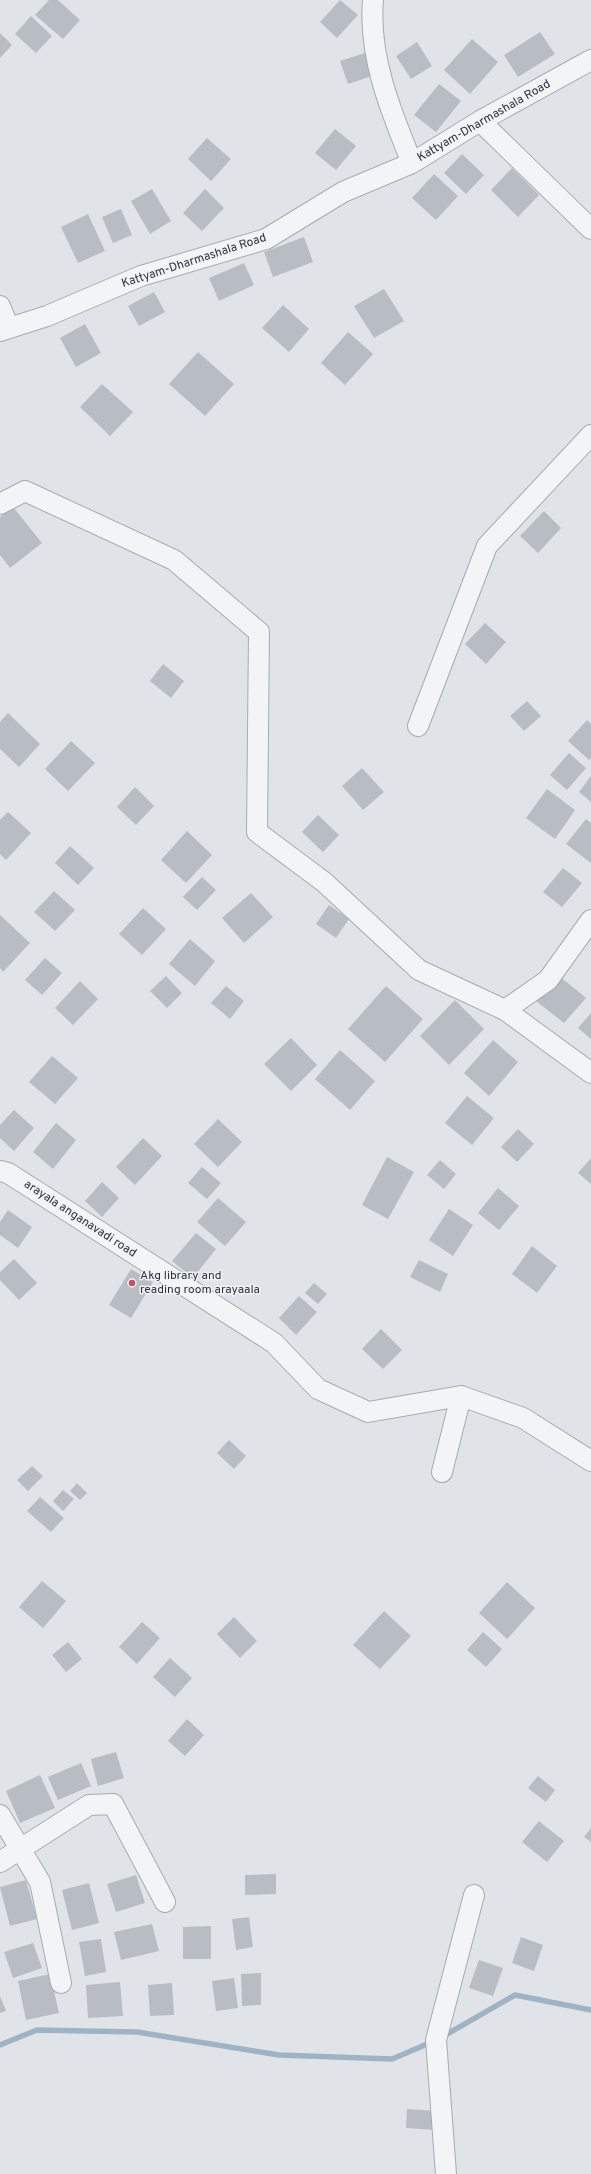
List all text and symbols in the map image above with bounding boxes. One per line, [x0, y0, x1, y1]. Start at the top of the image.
street label: Kattyam-Dharmashala Road [414, 76, 554, 166]
street label: Kattyam-Dharmashala Road [120, 230, 268, 292]
street label: arayala anganavadi road [21, 1177, 139, 1261]
place label: Akg library and reading room arayaala [140, 1268, 260, 1298]
marker: Akg library and reading room arayaala [127, 1278, 137, 1288]

